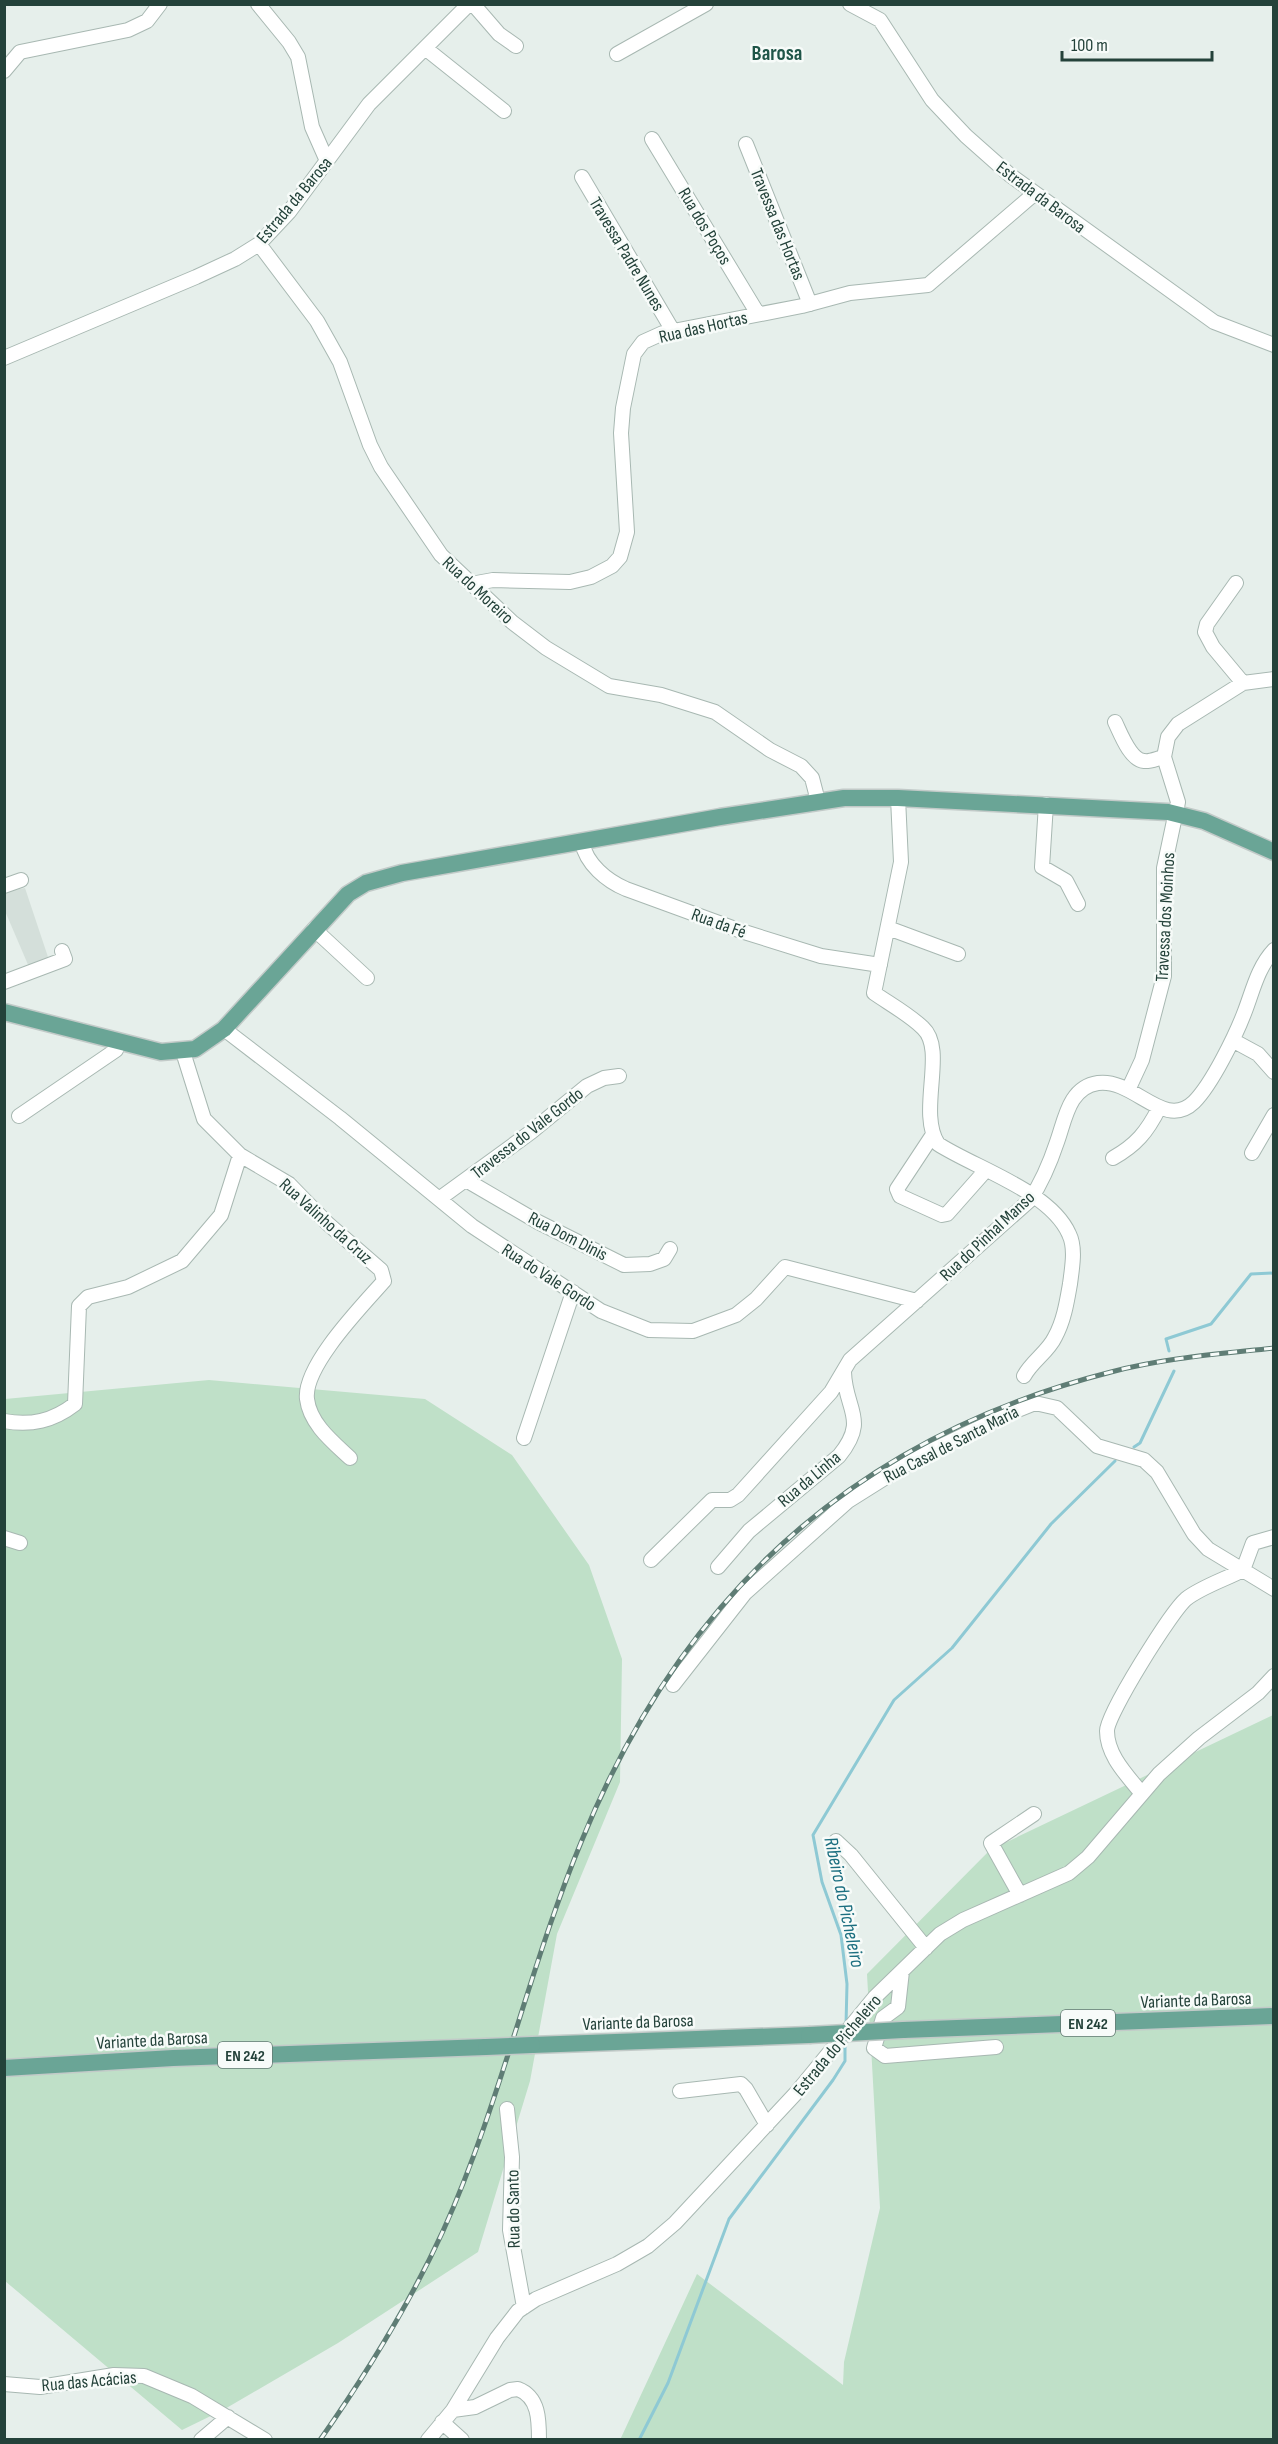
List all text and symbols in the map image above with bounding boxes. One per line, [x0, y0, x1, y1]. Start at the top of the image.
scale bar [1062, 24, 1212, 62]
text: 100 m [1071, 35, 1108, 56]
district label: Barosa [752, 41, 802, 66]
street label: Estrada da Barosa [252, 153, 337, 248]
street label: Estrada da Barosa [992, 157, 1090, 238]
street label: Travessa das Hortas [746, 165, 810, 283]
street label: Rua dos Poços [673, 184, 736, 269]
street label: Travessa Padre Nunes [584, 194, 669, 315]
street label: Rua das Hortas [657, 307, 749, 348]
street label: Rua do Moreiro [438, 552, 518, 629]
street label: Travessa dos Moinhos [1152, 852, 1179, 982]
street label: Rua da Fé [689, 904, 749, 943]
street label: Travessa do Vale Gordo [467, 1083, 587, 1184]
street label: Rua Valinho da Cruz [275, 1174, 377, 1269]
street label: Rua do Pinhal Manso [935, 1187, 1039, 1286]
street label: Rua Dom Dinis [525, 1208, 611, 1265]
street label: Rua do Vale Gordo [498, 1239, 600, 1316]
street label: Rua Casal de Santa Maria [880, 1401, 1022, 1488]
street label: Rua da Linha [774, 1447, 845, 1512]
water label: Ribeiro do Picheleiro [818, 1835, 870, 1970]
street label: Variante da Barosa [1140, 1988, 1252, 2013]
street label: Estrada do Picheleiro [789, 1990, 886, 2100]
street label: Variante da Barosa [582, 2010, 694, 2035]
road number: EN 242 [1061, 2010, 1115, 2036]
street label: Variante da Barosa [96, 2027, 208, 2054]
road number: EN 242 [218, 2042, 272, 2068]
street label: Rua do Santo [502, 2169, 525, 2249]
street label: Rua das Acácias [41, 2367, 137, 2396]

